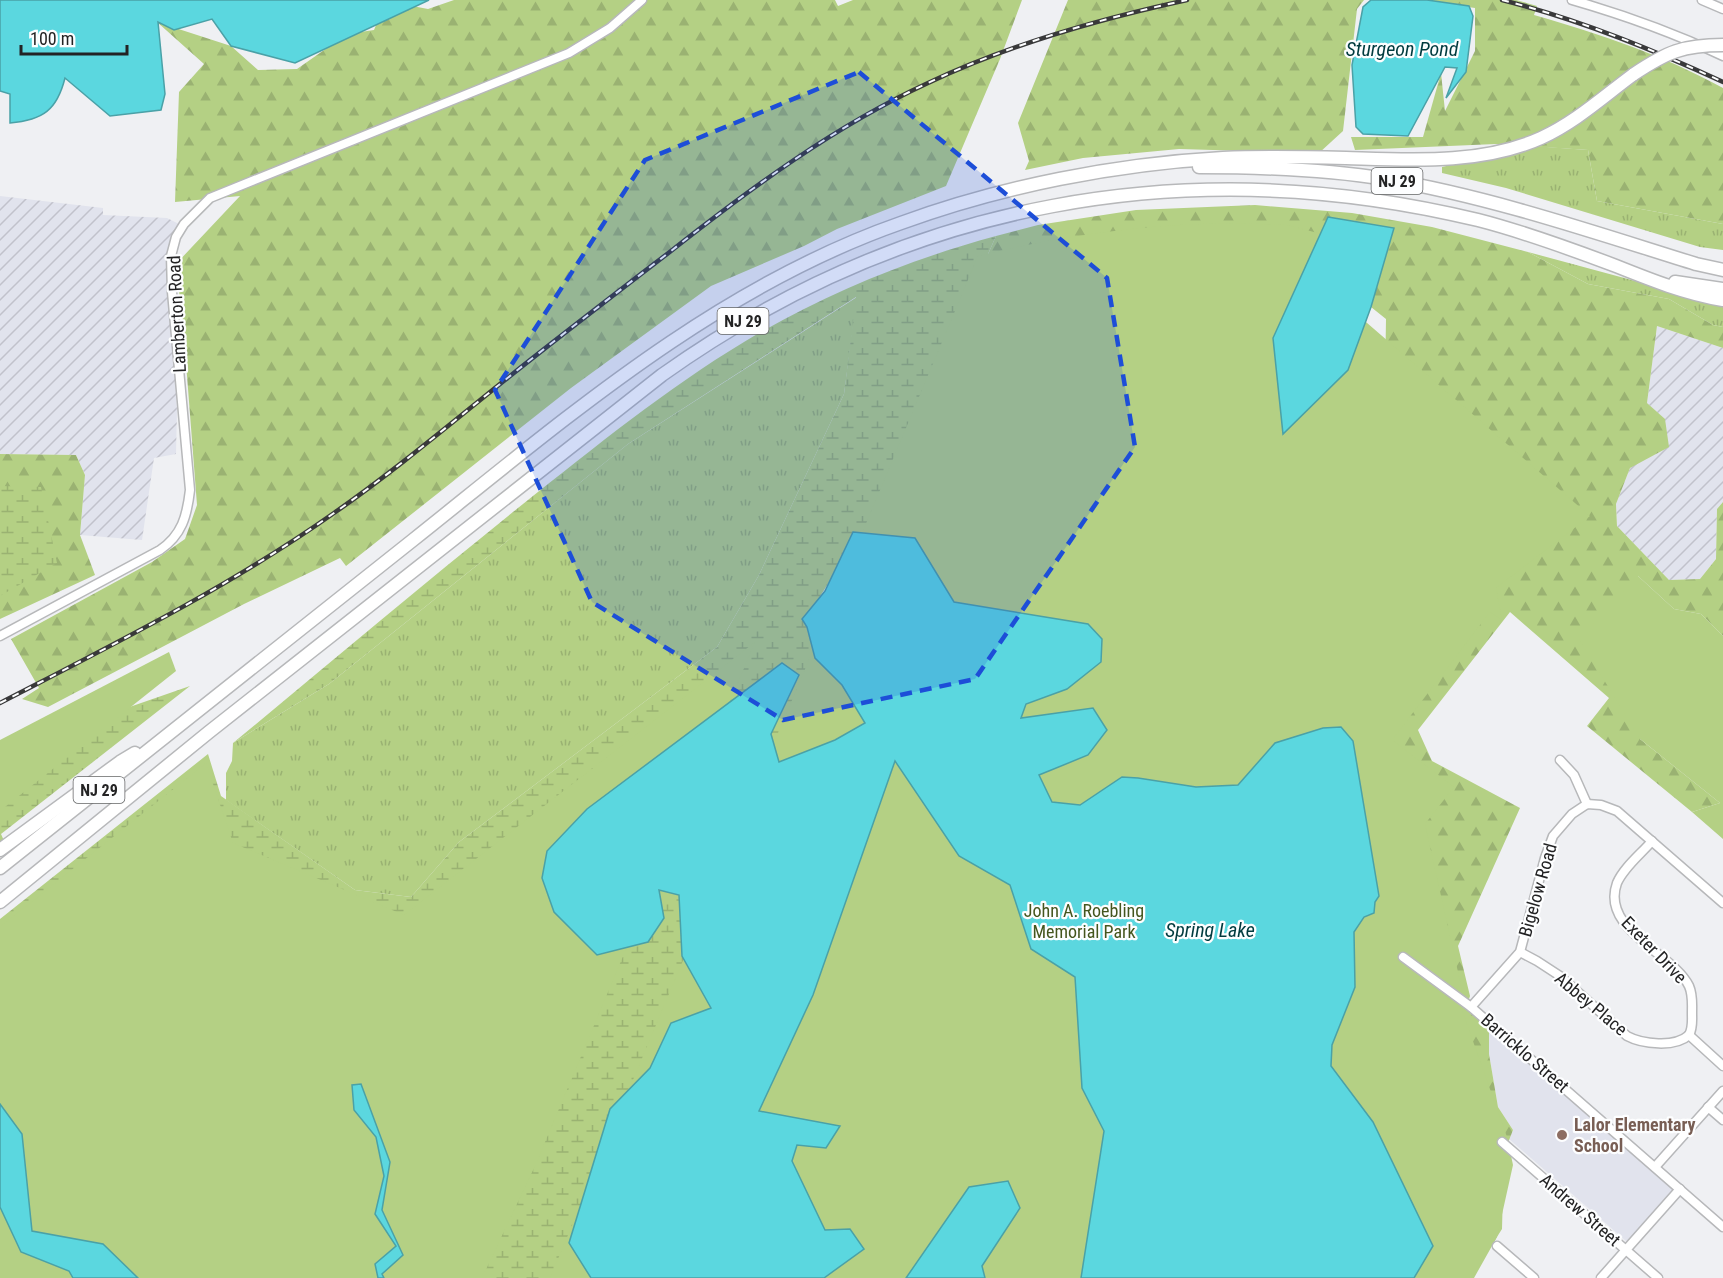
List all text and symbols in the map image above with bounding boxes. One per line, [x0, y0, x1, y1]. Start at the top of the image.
scale bar [21, 18, 128, 56]
text: 100 m [30, 28, 74, 49]
water label: Sturgeon Pond [1346, 37, 1459, 61]
road number: NJ 29 [1372, 168, 1422, 194]
street label: Lamberton Road [163, 255, 190, 373]
road number: NJ 29 [718, 308, 768, 334]
road number: NJ 29 [74, 777, 124, 803]
street label: Bigelow Road [1514, 841, 1561, 939]
park label: John A. Roebling Memorial Park [1024, 900, 1144, 942]
street label: Exeter Drive [1617, 912, 1691, 987]
water label: Spring Lake [1165, 918, 1255, 942]
street label: Abbey Place [1551, 967, 1632, 1040]
street label: Barricklo Street [1477, 1009, 1574, 1096]
place label: Lalor Elementary School [1574, 1114, 1696, 1156]
marker: Lalor Elementary School [1555, 1128, 1569, 1142]
street label: Andrew Street [1536, 1169, 1625, 1250]

